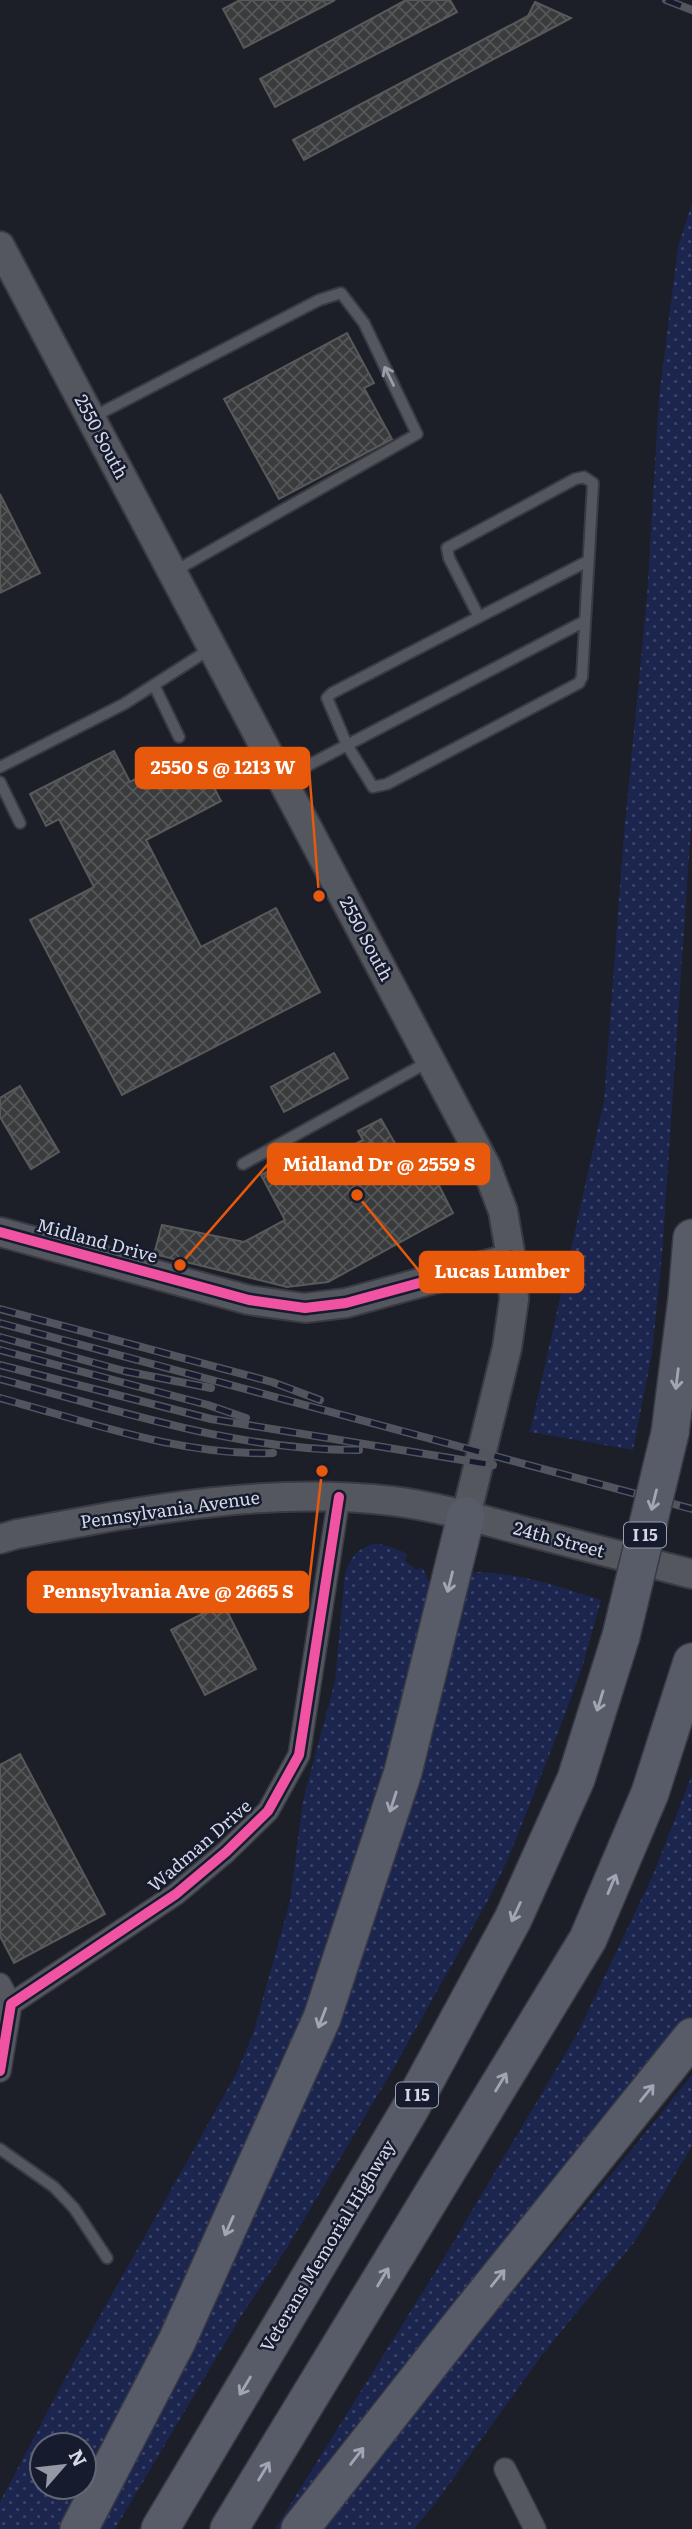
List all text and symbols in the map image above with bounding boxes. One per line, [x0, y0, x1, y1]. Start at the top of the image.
one-way arrow [382, 366, 396, 387]
street label: 2550 South [69, 389, 136, 484]
callout: 2550 S @ 1213 W [136, 748, 309, 788]
text: 2550 S @ 1213 W [151, 752, 295, 780]
street label: 2550 South [334, 891, 401, 986]
callout: Midland Dr @ 2559 S [268, 1144, 489, 1184]
text: Midland Dr @ 2559 S [283, 1149, 475, 1177]
street label: Midland Drive [34, 1210, 161, 1269]
callout: Lucas Lumber [420, 1252, 583, 1292]
text: Lucas Lumber [434, 1256, 571, 1284]
one-way arrow [670, 1367, 683, 1390]
street label: Pennsylvania Avenue [78, 1483, 261, 1534]
one-way arrow [646, 1488, 660, 1511]
street label: 24th Street [511, 1513, 609, 1564]
road number: I 15 [624, 1522, 666, 1548]
one-way arrow [443, 1570, 456, 1593]
callout: Pennsylvania Ave @ 2665 S [28, 1572, 308, 1612]
text: Pennsylvania Ave @ 2665 S [42, 1576, 294, 1604]
one-way arrow [593, 1690, 606, 1712]
one-way arrow [386, 1791, 398, 1813]
street label: Wadman Drive [141, 1792, 257, 1898]
one-way arrow [606, 1874, 619, 1895]
one-way arrow [509, 1901, 522, 1922]
one-way arrow [314, 2007, 327, 2029]
one-way arrow [495, 2073, 509, 2093]
road number: I 15 [396, 2082, 438, 2108]
one-way arrow [639, 2085, 654, 2103]
street label: Veterans Memorial Highway [252, 2133, 401, 2357]
one-way arrow [222, 2215, 235, 2236]
one-way arrow [376, 2267, 390, 2287]
one-way arrow [490, 2269, 506, 2287]
one-way arrow [238, 2375, 252, 2395]
north arrow [28, 2431, 98, 2501]
text: N [63, 2444, 95, 2471]
one-way arrow [349, 2447, 364, 2466]
one-way arrow [258, 2461, 272, 2481]

